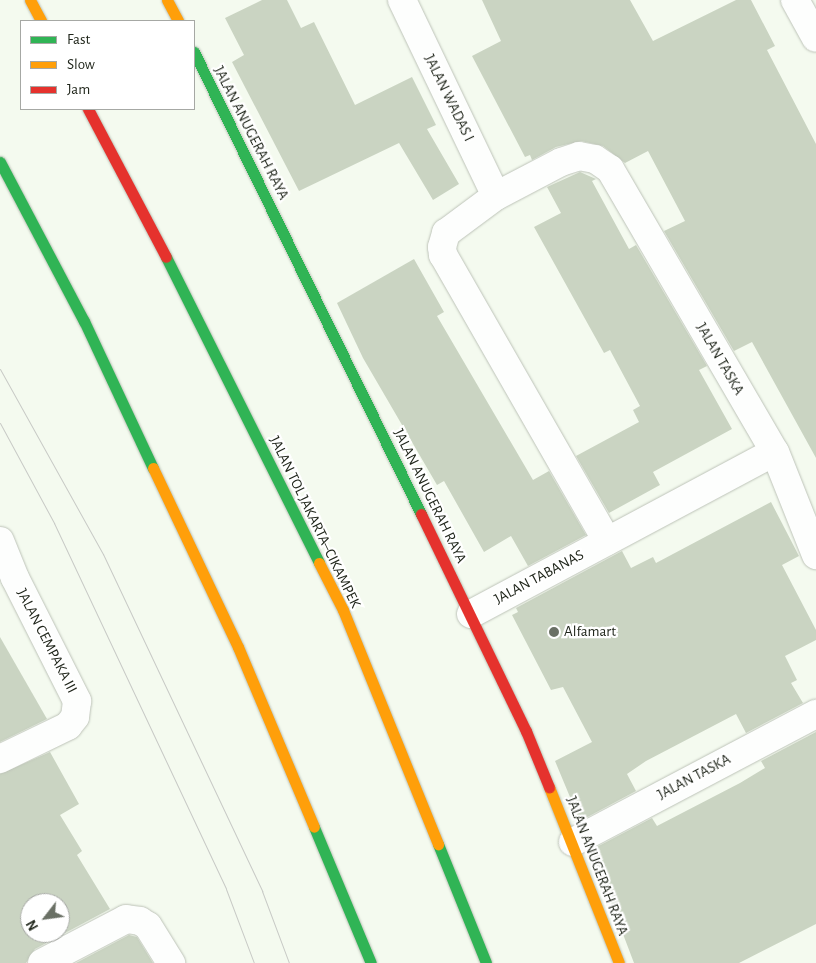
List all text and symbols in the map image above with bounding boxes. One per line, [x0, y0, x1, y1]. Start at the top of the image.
legend [20, 20, 195, 110]
text: Fast [67, 32, 90, 47]
street label: JALAN WADAS I [420, 52, 478, 144]
text: Slow [67, 57, 95, 72]
street label: JALAN ANUGERAH RAYA [210, 63, 292, 203]
text: Jam [67, 82, 90, 97]
street label: JALAN TASKA [692, 320, 748, 398]
street label: JALAN ANUGERAH RAYA [390, 426, 470, 566]
street label: JALAN TOL JAKARTA–CIKAMPEK [265, 433, 365, 611]
street label: JALAN TABANAS [491, 546, 587, 608]
street label: JALAN CEMPAKA III [13, 586, 81, 696]
place label: Alfamart [564, 623, 616, 641]
marker: Alfamart [548, 626, 560, 638]
street label: JALAN TASKA [654, 750, 734, 804]
street label: JALAN ANUGERAH RAYA [562, 794, 632, 938]
north arrow [20, 893, 70, 943]
text: N [24, 917, 41, 933]

